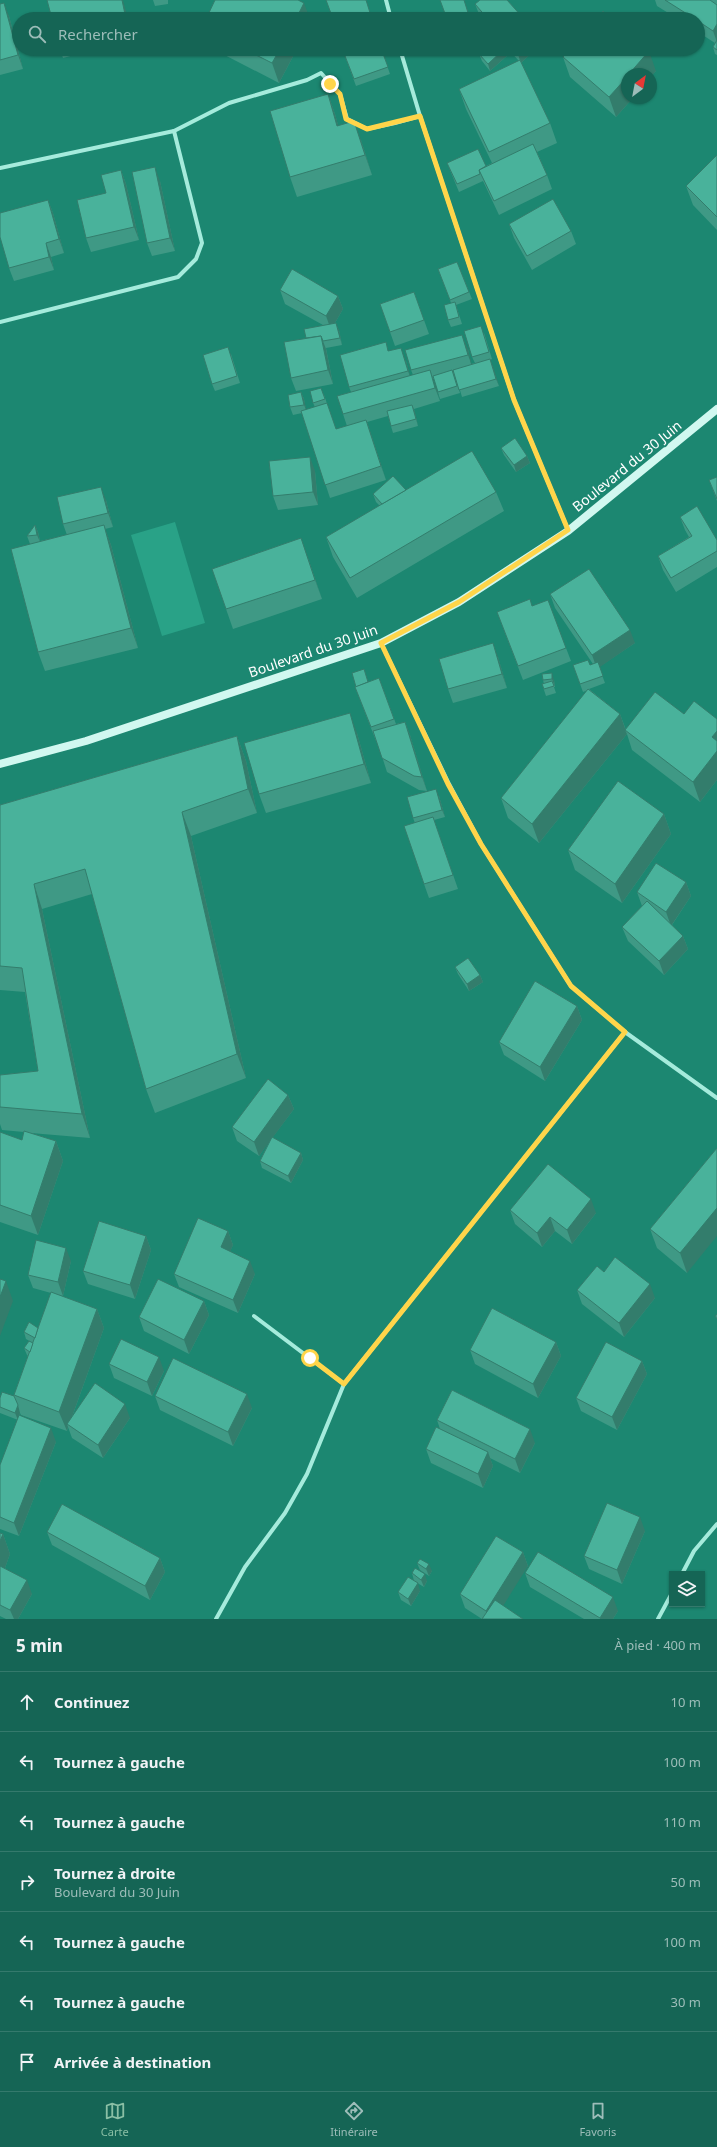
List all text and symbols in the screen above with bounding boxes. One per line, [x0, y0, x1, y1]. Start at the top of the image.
search box [12, 12, 705, 56]
icon: search [26, 23, 48, 45]
text: Rechercher [58, 24, 138, 44]
north arrow [621, 68, 657, 104]
route end [321, 75, 339, 93]
street label: Boulevard du 30 Juin [568, 416, 685, 516]
street label: Boulevard du 30 Juin [246, 619, 380, 682]
route start [301, 1349, 319, 1367]
map controls [669, 1571, 705, 1607]
button: layers [669, 1571, 705, 1607]
text: 5 min [16, 1634, 63, 1657]
text: À pied · 400 m [615, 1636, 701, 1654]
icon: ahead [16, 1691, 38, 1713]
text: Continuez [54, 1692, 129, 1712]
text: 10 m [671, 1693, 701, 1711]
icon: left [16, 1751, 38, 1773]
text: Tournez à gauche [54, 1752, 185, 1772]
text: 100 m [663, 1753, 701, 1771]
icon: left [16, 1811, 38, 1833]
text: Tournez à gauche [54, 1812, 185, 1832]
text: 110 m [663, 1813, 701, 1831]
text: Tournez à droite [54, 1863, 175, 1883]
icon: right [16, 1871, 38, 1893]
text: 50 m [671, 1873, 701, 1891]
text: Boulevard du 30 Juin [54, 1883, 180, 1901]
icon: left [16, 1931, 38, 1953]
text: Tournez à gauche [54, 1932, 185, 1952]
text: 100 m [663, 1933, 701, 1951]
icon: left [16, 1991, 38, 2013]
text: Tournez à gauche [54, 1992, 185, 2012]
text: 30 m [671, 1993, 701, 2011]
icon: arrive [16, 2051, 38, 2073]
text: Arrivée à destination [54, 2052, 211, 2072]
tab: Carte [101, 2100, 129, 2139]
tab: Itinéraire [330, 2100, 378, 2139]
tab: Favoris [579, 2100, 616, 2139]

